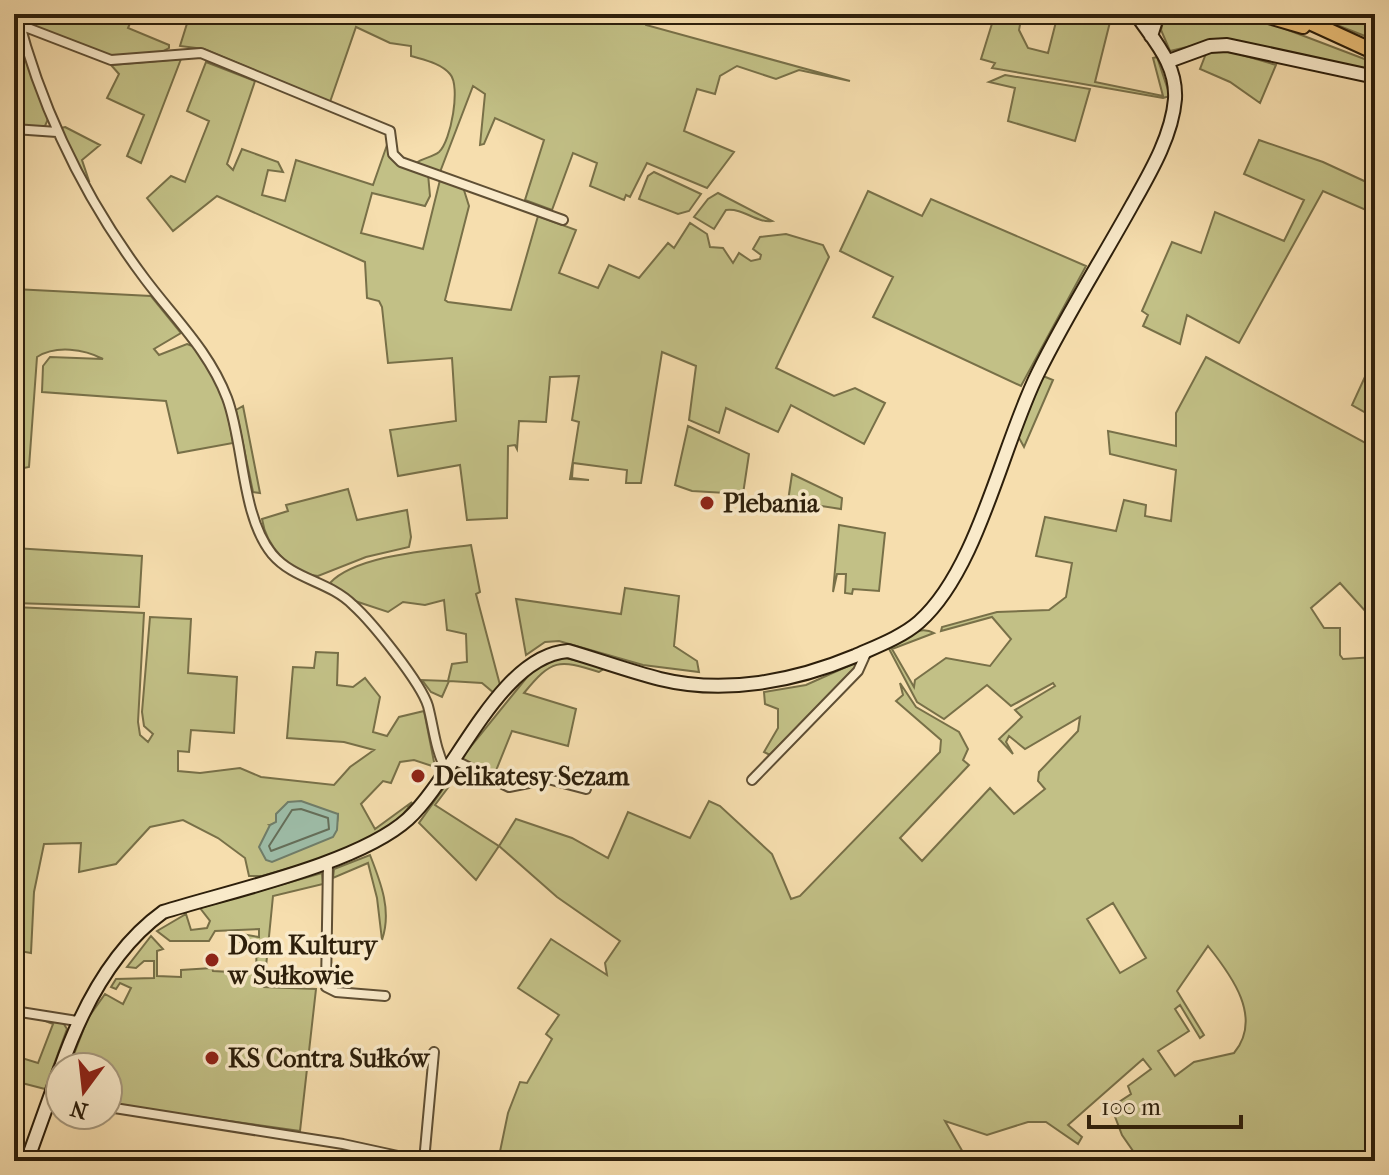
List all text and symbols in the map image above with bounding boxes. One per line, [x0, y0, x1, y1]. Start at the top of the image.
place label: Plebania [723, 488, 820, 519]
marker: Plebania [698, 494, 716, 512]
place label: Delikatesy Sezam [434, 761, 630, 792]
marker: Delikatesy Sezam [409, 767, 427, 785]
place label: Dom Kultury w Sułkowie [227, 930, 379, 991]
marker: Dom Kultury w Sułkowie [203, 951, 221, 969]
place label: KS Contra Sułków [228, 1043, 431, 1074]
marker: KS Contra Sułków [203, 1049, 221, 1067]
north arrow [44, 1051, 124, 1131]
scale bar [1089, 1079, 1241, 1129]
text: 100 m [1101, 1093, 1161, 1121]
text: N [67, 1095, 91, 1124]

